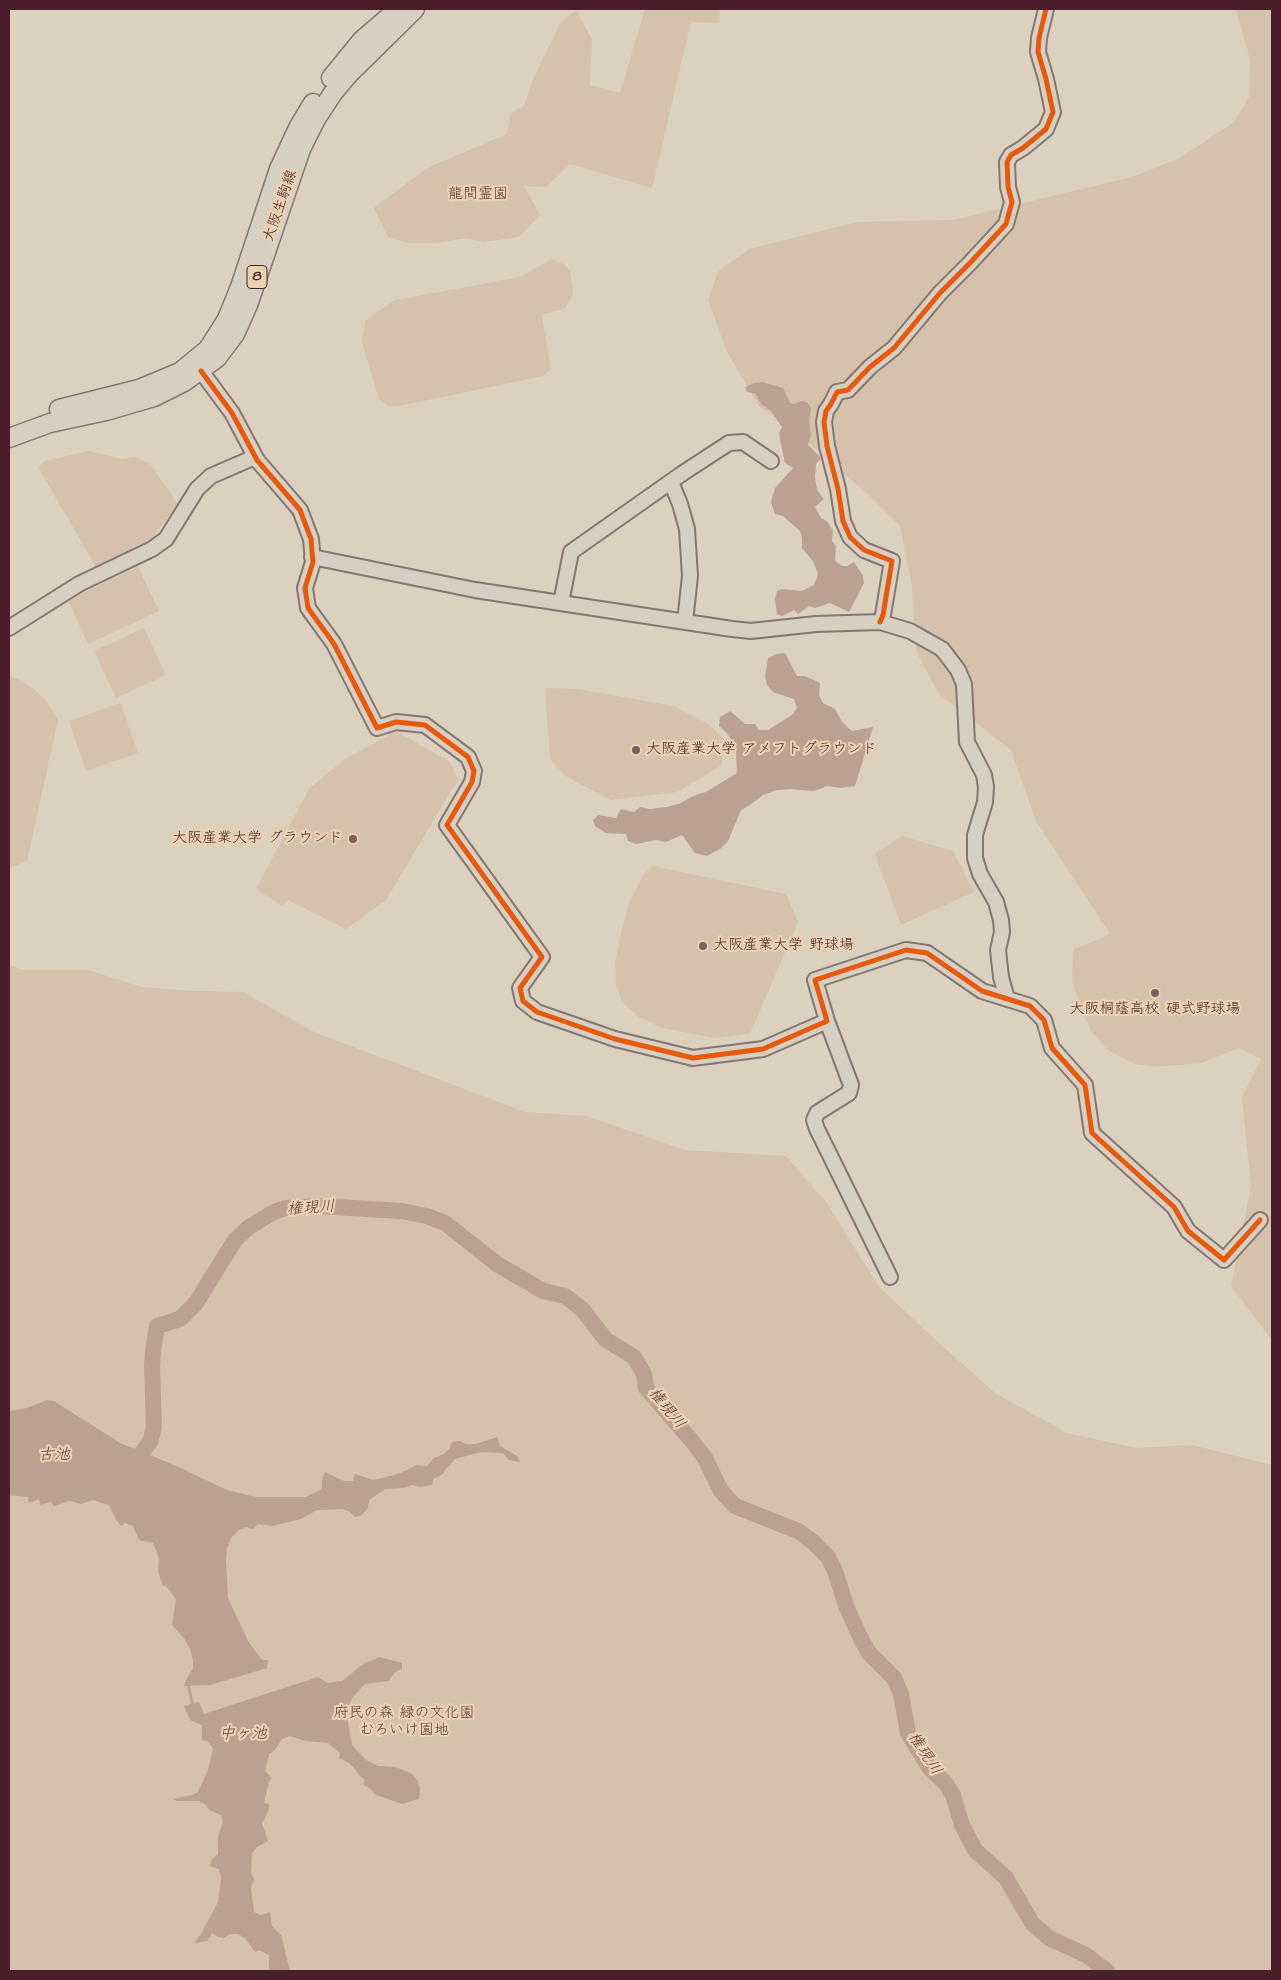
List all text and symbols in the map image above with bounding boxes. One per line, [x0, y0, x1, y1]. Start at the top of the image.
street label: 大阪生駒線 [260, 168, 302, 244]
park label: 龍間霊園 [448, 186, 508, 204]
road number: 8 [247, 266, 267, 288]
place label: 大阪産業大学 アメフトグラウンド [646, 741, 877, 759]
marker: 大阪産業大学 アメフトグラウンド [630, 744, 642, 756]
place label: 大阪産業大学 グラウンド [172, 830, 343, 848]
marker: 大阪産業大学 グラウンド [347, 833, 359, 845]
place label: 大阪産業大学 野球場 [713, 937, 854, 955]
marker: 大阪産業大学 野球場 [697, 940, 709, 952]
marker: 大阪桐蔭高校 硬式野球場 [1149, 987, 1161, 999]
place label: 大阪桐蔭高校 硬式野球場 [1069, 1001, 1241, 1019]
water label: 権現川 [286, 1198, 336, 1220]
water label: 権現川 [643, 1384, 689, 1434]
water label: 古池 [38, 1446, 70, 1466]
park label: 府民の森 緑の文化園 むろいけ園地 [333, 1705, 475, 1740]
water label: 中ヶ池 [219, 1725, 267, 1745]
water label: 権現川 [903, 1729, 945, 1779]

